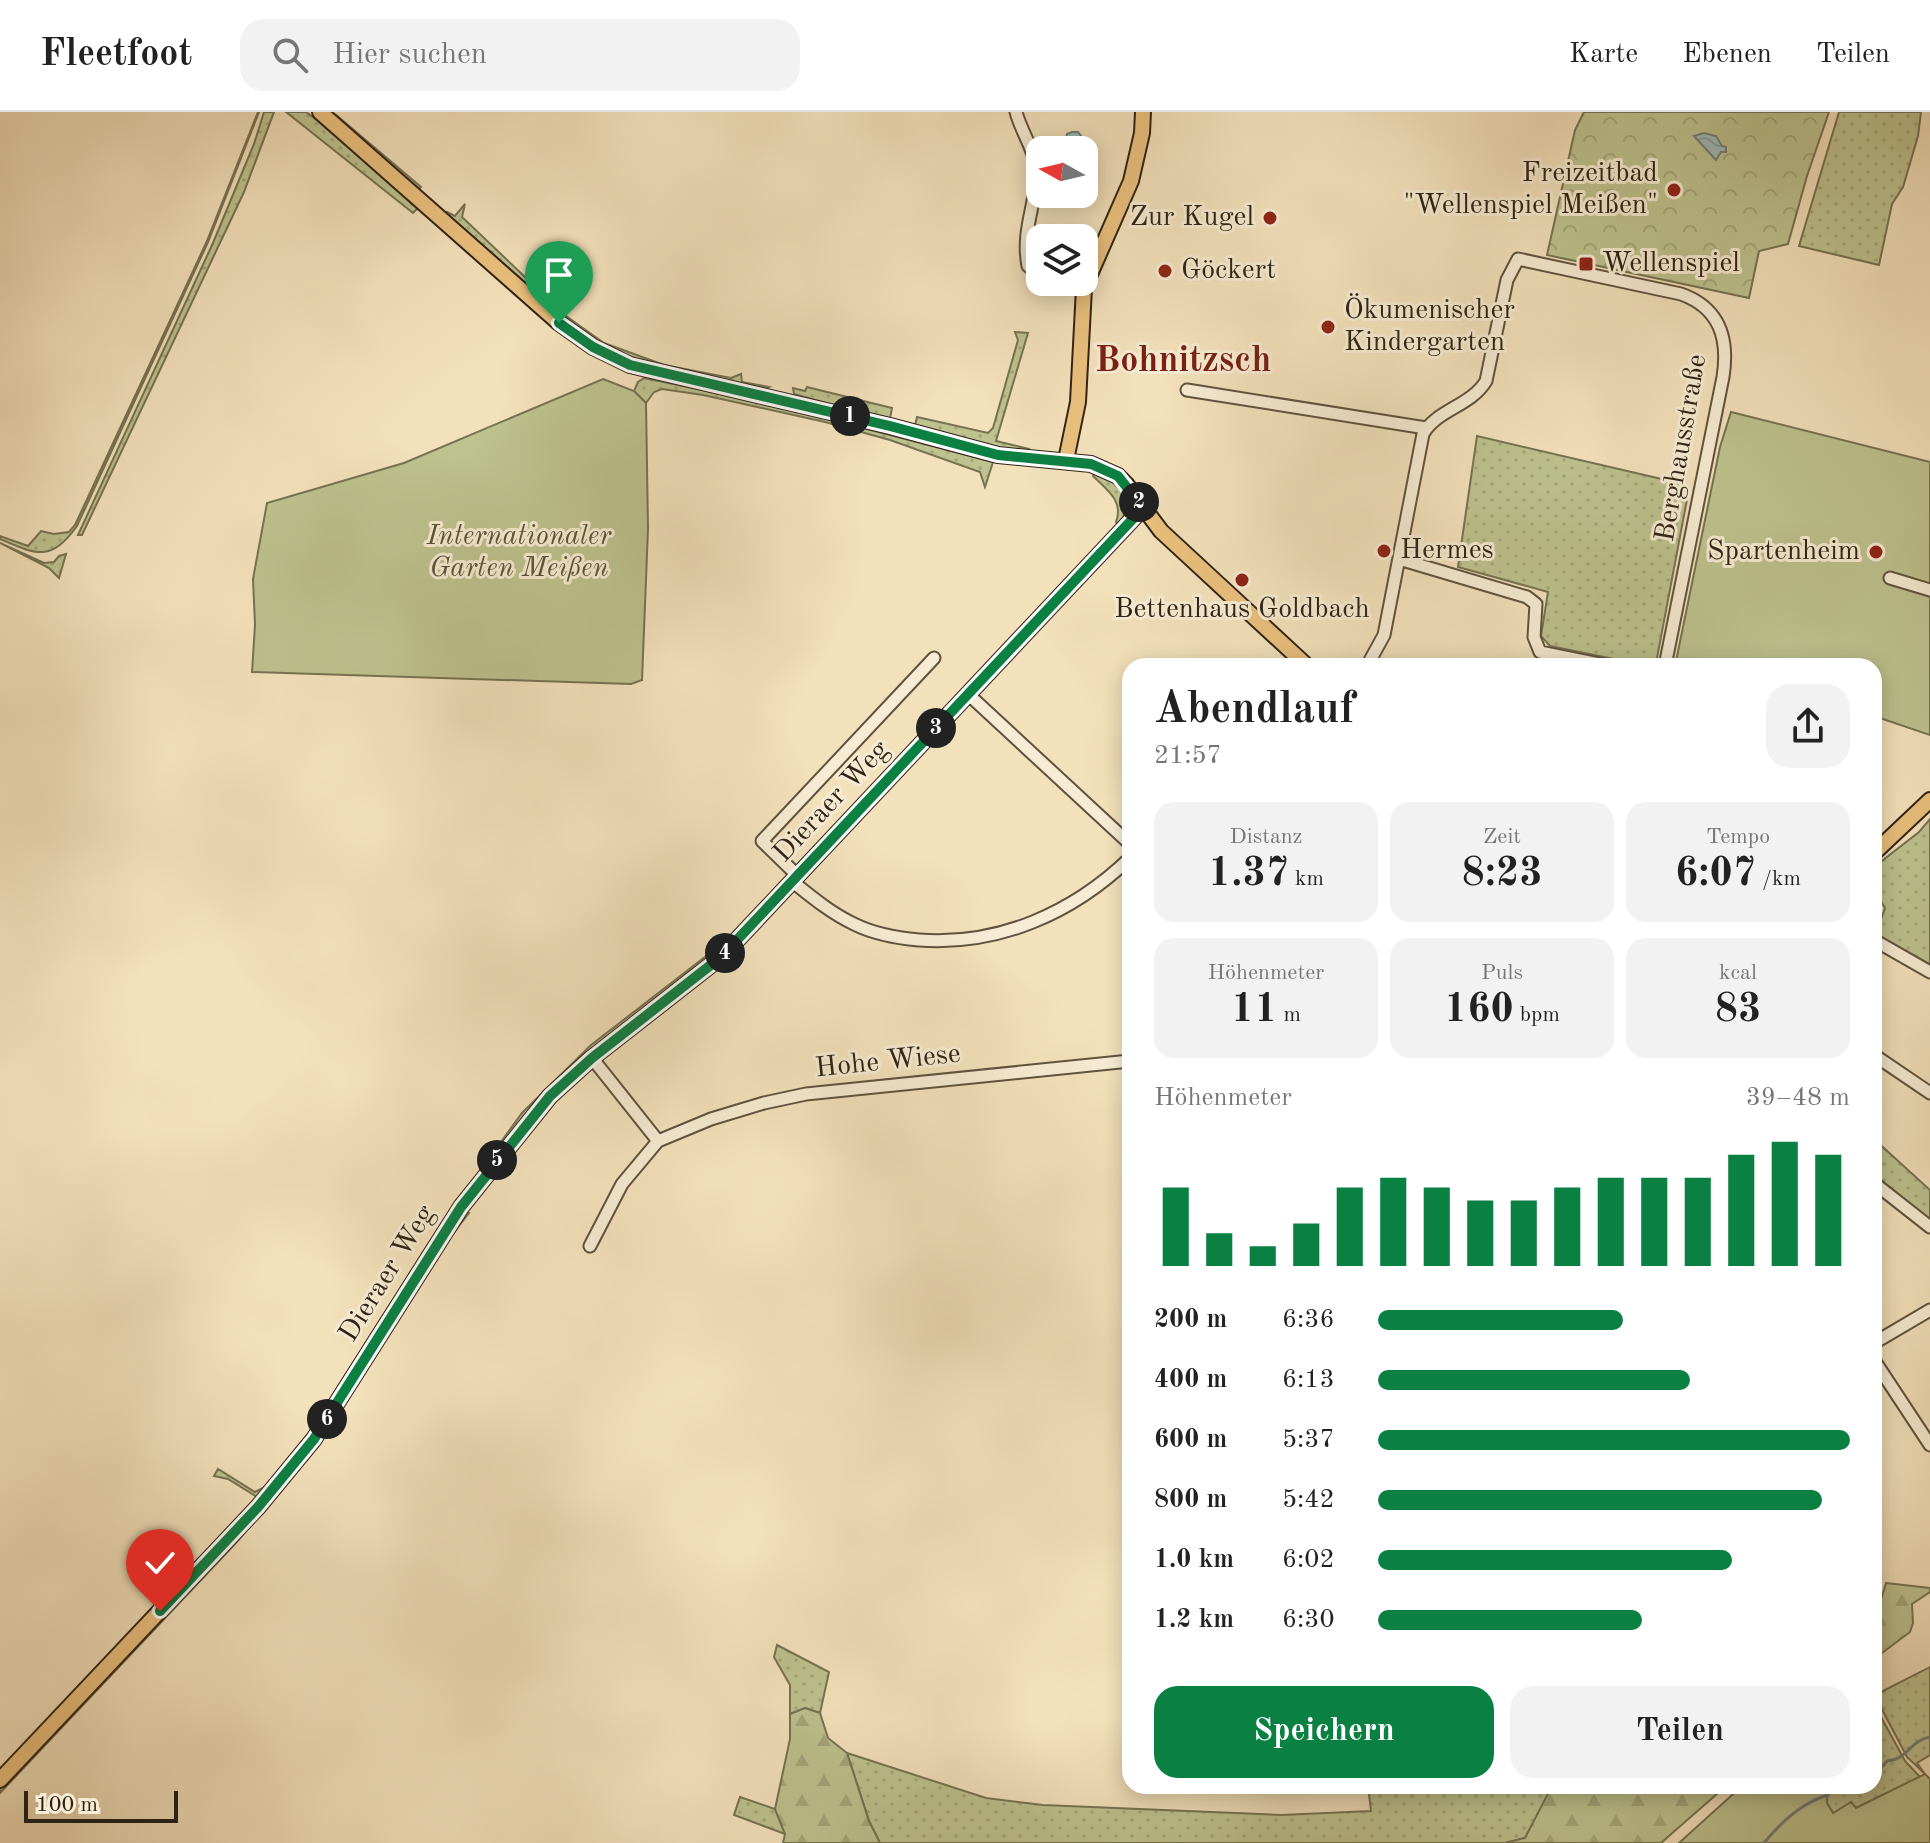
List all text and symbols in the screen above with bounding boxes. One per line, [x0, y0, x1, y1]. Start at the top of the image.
search box [240, 19, 800, 91]
icon: search [268, 33, 312, 77]
text: Fleetfoot [40, 36, 192, 74]
text: Hier suchen [332, 40, 487, 70]
text: Karte [1569, 41, 1638, 69]
text: Ebenen [1682, 41, 1772, 69]
text: Teilen [1816, 41, 1890, 69]
north arrow [1026, 136, 1098, 208]
map controls [1026, 136, 1098, 296]
place label: Freizeitbad "Wellenspiel Meißen" [1404, 160, 1658, 220]
marker: Freizeitbad "Wellenspiel Meißen" [1665, 181, 1683, 199]
place label: Zur Kugel [1130, 204, 1254, 232]
marker: Zur Kugel [1261, 209, 1279, 227]
button: layers [1026, 224, 1098, 296]
pin [525, 241, 593, 323]
place label: Wellenspiel [1602, 250, 1740, 278]
icon: arrive [537, 253, 581, 297]
marker: Wellenspiel [1577, 255, 1595, 273]
place label: Göckert [1181, 257, 1276, 285]
marker: Göckert [1156, 262, 1174, 280]
place label: Ökumenischer Kindergarten [1344, 293, 1515, 357]
marker: Ökumenischer Kindergarten [1319, 318, 1337, 336]
district label: Bohnitzsch [1095, 344, 1271, 380]
street label: Berghausstraße [1652, 352, 1712, 544]
pin: 1 [830, 396, 870, 436]
text: 1 [844, 405, 856, 427]
pin: 2 [1119, 482, 1159, 522]
text: 2 [1133, 491, 1145, 513]
park label: Internationaler Garten Meißen [426, 523, 612, 583]
place label: Hermes [1400, 537, 1494, 565]
place label: Spartenheim [1707, 538, 1860, 566]
marker: Hermes [1375, 542, 1393, 560]
marker: Spartenheim [1867, 543, 1885, 561]
marker: Bettenhaus Goldbach [1233, 571, 1251, 589]
place label: Bettenhaus Goldbach [1114, 596, 1370, 624]
button: share [1766, 684, 1850, 768]
text: Abendlauf [1154, 688, 1355, 732]
pin: 3 [916, 708, 956, 748]
text: 3 [930, 717, 942, 739]
street label: Dieraer Weg [769, 736, 895, 868]
text: 21:57 [1154, 743, 1222, 769]
text: Distanz [1230, 826, 1302, 848]
text: Zeit [1483, 826, 1521, 848]
text: Tempo [1706, 826, 1770, 848]
text: 1.37 [1208, 855, 1289, 895]
text: 8:23 [1462, 855, 1542, 895]
text: 6:07 [1675, 855, 1756, 895]
text: km [1289, 868, 1324, 890]
text: /km [1756, 868, 1801, 890]
pin: 4 [705, 933, 745, 973]
text: 4 [719, 942, 731, 964]
text: Höhenmeter [1208, 962, 1324, 984]
text: Puls [1481, 962, 1523, 984]
text: kcal [1719, 962, 1757, 984]
text: 11 [1231, 991, 1277, 1031]
text: 160 [1444, 991, 1514, 1031]
text: 83 [1715, 991, 1761, 1031]
text: m [1277, 1004, 1301, 1026]
text: bpm [1514, 1004, 1560, 1026]
street label: Hohe Wiese [814, 1040, 962, 1084]
text: Höhenmeter [1154, 1085, 1292, 1111]
text: 39–48 m [1746, 1085, 1850, 1111]
pin: 5 [477, 1140, 517, 1180]
text: 5 [491, 1149, 503, 1171]
street label: Dieraer Weg [335, 1201, 441, 1347]
text: 200 m [1154, 1307, 1227, 1333]
text: 6:36 [1282, 1307, 1335, 1333]
text: 400 m [1154, 1367, 1227, 1393]
text: 6:13 [1282, 1367, 1335, 1393]
pin: 6 [307, 1399, 347, 1439]
text: 6 [321, 1408, 333, 1430]
text: 600 m [1154, 1427, 1227, 1453]
text: 5:37 [1282, 1427, 1335, 1453]
text: 800 m [1154, 1487, 1227, 1513]
text: 5:42 [1282, 1487, 1335, 1513]
pin [126, 1529, 194, 1611]
icon: check [138, 1541, 182, 1585]
text: 1.0 km [1154, 1547, 1234, 1573]
text: 6:02 [1282, 1547, 1335, 1573]
text: 1.2 km [1154, 1607, 1234, 1633]
text: 6:30 [1282, 1607, 1335, 1633]
button: Speichern [1154, 1686, 1494, 1778]
button: Teilen [1510, 1686, 1850, 1778]
scale bar [24, 1787, 178, 1823]
text: 100 m [36, 1794, 98, 1816]

